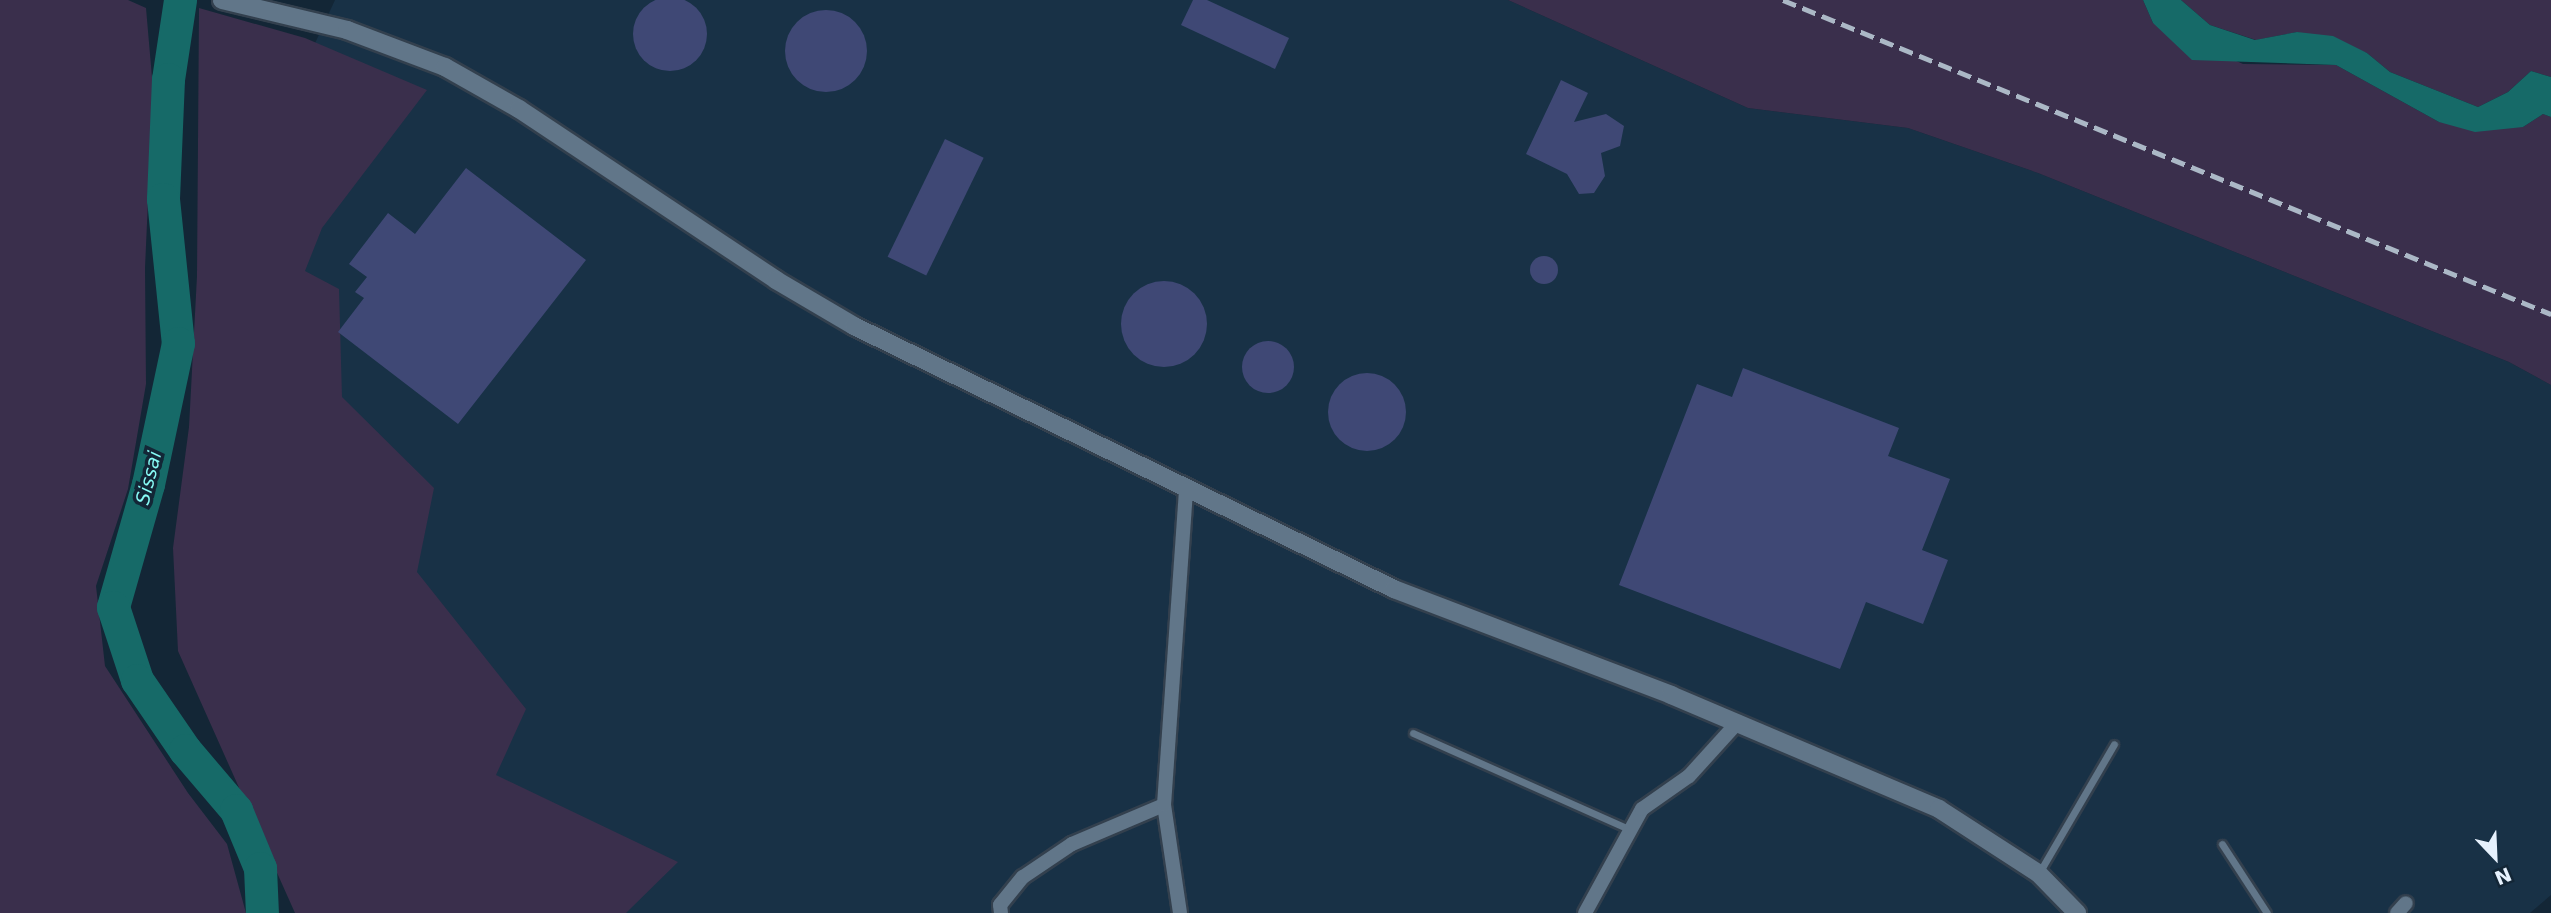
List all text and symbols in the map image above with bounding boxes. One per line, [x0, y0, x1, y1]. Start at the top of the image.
water label: Sissai [131, 449, 167, 507]
north arrow [2460, 822, 2530, 892]
text: N [2492, 863, 2515, 890]

